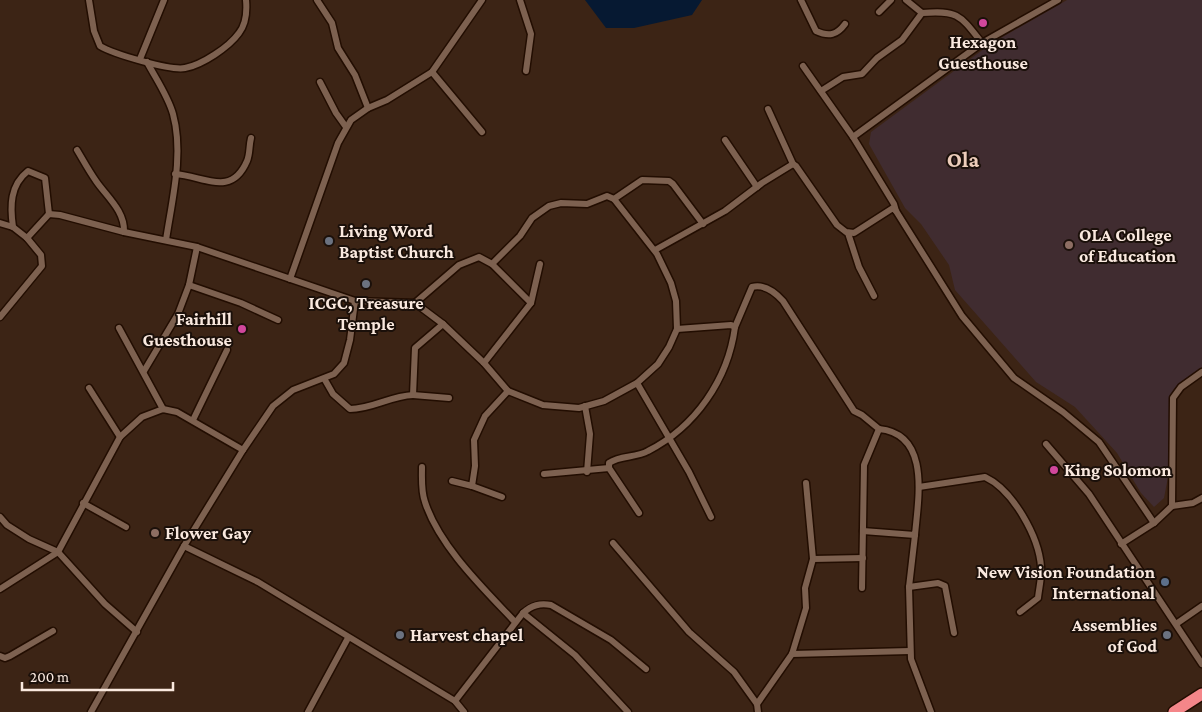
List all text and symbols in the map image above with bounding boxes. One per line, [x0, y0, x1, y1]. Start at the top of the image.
marker: Hexagon Guesthouse [977, 17, 989, 29]
place label: Hexagon Guesthouse [938, 32, 1028, 73]
district label: Ola [947, 147, 979, 172]
place label: Living Word Baptist Church [339, 221, 454, 262]
place label: OLA College of Education [1079, 225, 1177, 266]
marker: Living Word Baptist Church [323, 235, 335, 247]
marker: OLA College of Education [1063, 239, 1075, 251]
marker: ICGC, Treasure Temple [360, 278, 372, 290]
place label: ICGC, Treasure Temple [308, 293, 424, 334]
place label: Fairhill Guesthouse [142, 309, 232, 350]
marker: Fairhill Guesthouse [236, 323, 248, 335]
place label: King Solomon [1064, 460, 1172, 480]
marker: King Solomon [1048, 464, 1060, 476]
place label: Flower Gay [165, 523, 251, 543]
marker: Flower Gay [149, 527, 161, 539]
place label: New Vision Foundation International [977, 562, 1156, 603]
marker: New Vision Foundation International [1159, 576, 1171, 588]
place label: Assemblies of God [1071, 615, 1157, 656]
place label: Harvest chapel [410, 625, 523, 645]
marker: Harvest chapel [394, 629, 406, 641]
marker: Assemblies of God [1161, 629, 1173, 641]
scale bar [22, 660, 174, 692]
text: 200 m [30, 669, 69, 685]

